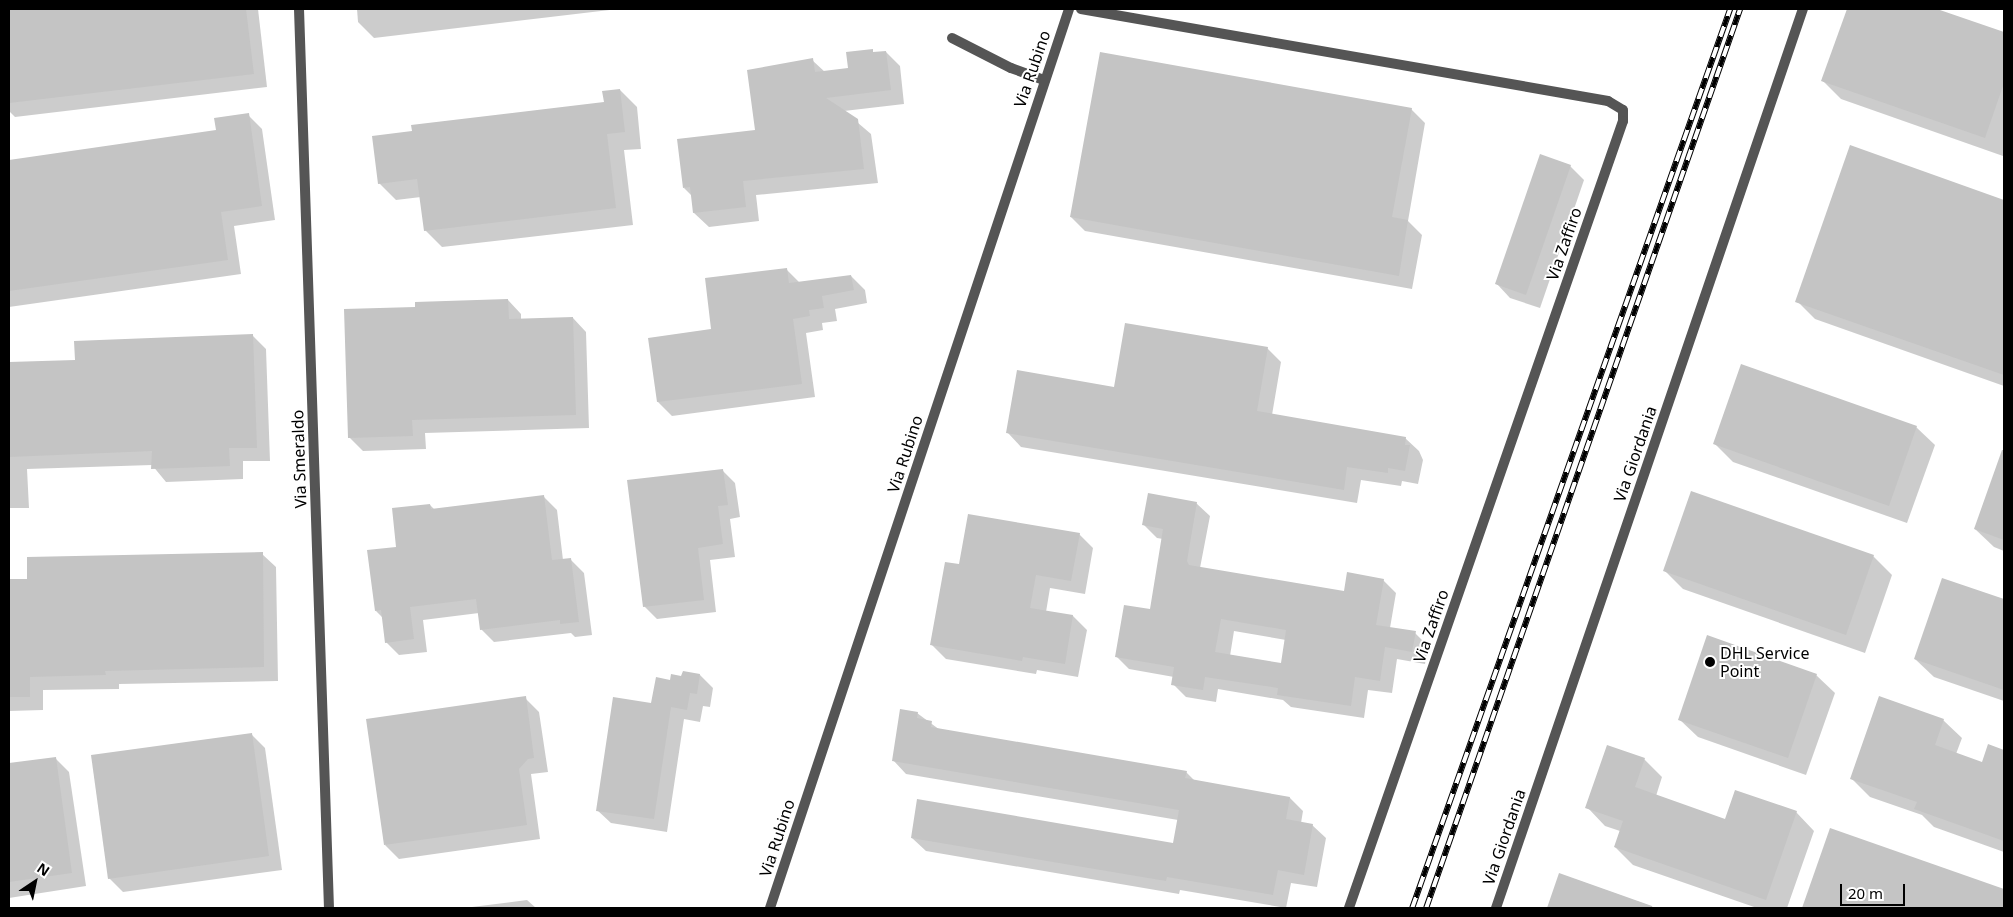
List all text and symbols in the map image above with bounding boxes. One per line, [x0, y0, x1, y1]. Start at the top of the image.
street label: Via Rubino [1010, 28, 1054, 110]
street label: Via Zaffiro [1543, 205, 1585, 283]
street label: Via Giordania [1610, 403, 1660, 505]
street label: Via Smeraldo [288, 409, 310, 509]
street label: Via Rubino [883, 413, 927, 495]
street label: Via Zaffiro [1410, 587, 1452, 665]
place label: DHL Service Point [1720, 643, 1809, 681]
marker: DHL Service Point [1704, 656, 1716, 668]
street label: Via Giordania [1479, 786, 1529, 888]
street label: Via Rubino [755, 797, 799, 879]
north arrow [10, 857, 60, 907]
text: N [34, 858, 54, 880]
scale bar [1843, 874, 1908, 906]
text: 20 m [1848, 883, 1883, 903]

